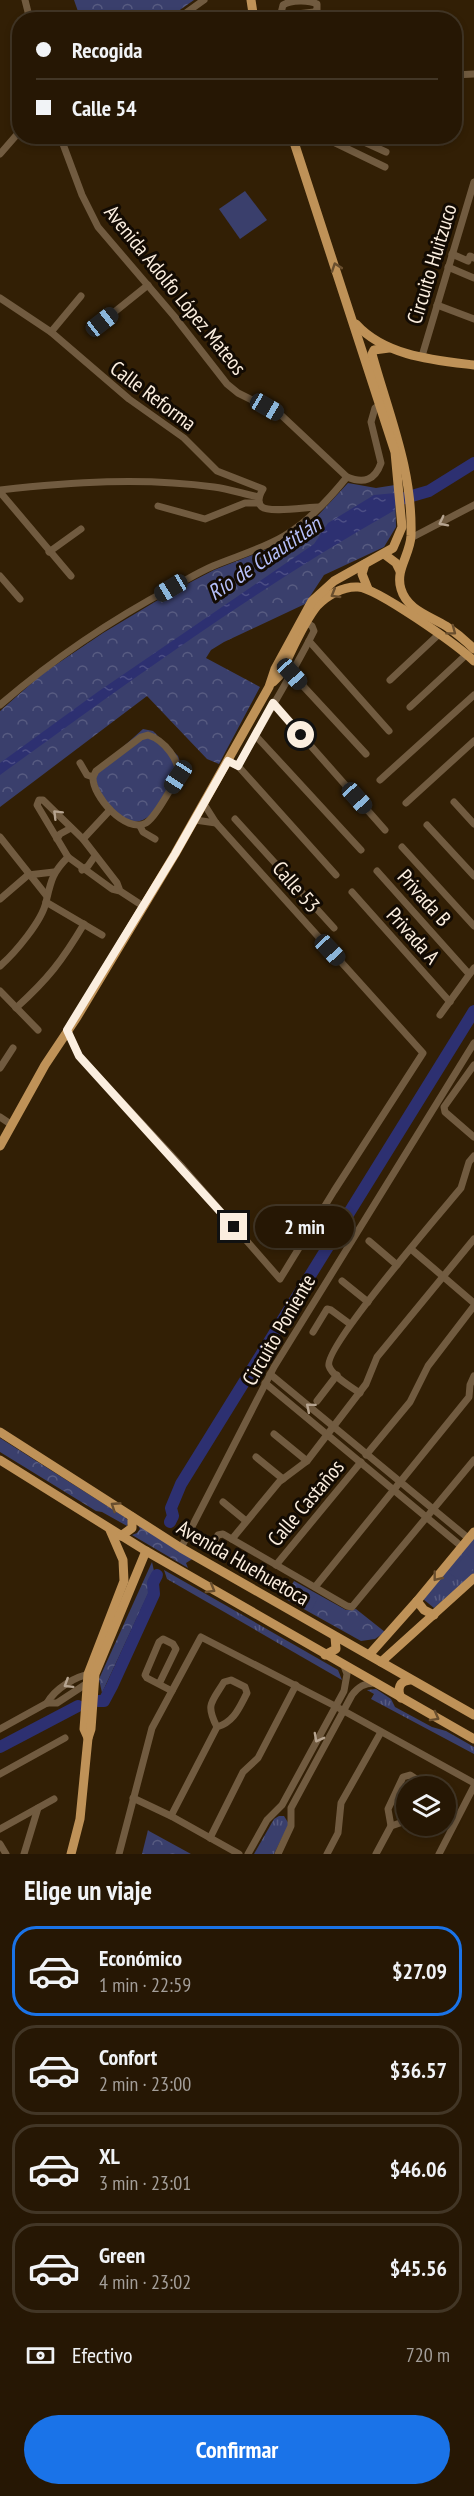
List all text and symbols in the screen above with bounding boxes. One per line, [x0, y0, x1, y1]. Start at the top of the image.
text: Recogida [72, 36, 142, 64]
text: Calle 54 [72, 94, 137, 122]
street label: Avenida Adolfo López Mateos [98, 199, 252, 380]
street label: Circuito Huitzuco [401, 201, 463, 327]
one-way arrow [330, 262, 343, 273]
car [82, 304, 122, 340]
street label: Calle Reforma [105, 355, 202, 437]
car [247, 390, 287, 424]
water label: Rio de Cuautitlán [202, 509, 327, 606]
one-way arrow [438, 514, 449, 526]
car [151, 571, 191, 605]
one-way arrow [331, 586, 341, 598]
one-way arrow [446, 624, 457, 635]
car [273, 655, 311, 693]
route start [287, 721, 314, 748]
car [161, 757, 195, 797]
car [338, 779, 376, 817]
one-way arrow [53, 810, 64, 821]
street label: Calle 53 [267, 855, 326, 918]
street label: Privada B [392, 864, 457, 932]
street label: Privada A [381, 902, 446, 970]
car [311, 931, 349, 969]
callout: 2 min [255, 1206, 354, 1248]
route end [220, 1213, 247, 1240]
text: 2 min [284, 1214, 325, 1240]
street label: Circuito Poniente [236, 1269, 321, 1390]
one-way arrow [306, 1403, 317, 1414]
street label: Calle Castaños [262, 1454, 350, 1552]
one-way arrow [111, 1502, 122, 1513]
street label: Avenida Huehuetoca [172, 1514, 314, 1611]
one-way arrow [433, 1570, 444, 1581]
one-way arrow [205, 1581, 215, 1593]
one-way arrow [64, 1676, 74, 1688]
one-way arrow [429, 1710, 439, 1721]
one-way arrow [314, 1732, 325, 1742]
map controls [396, 1776, 456, 1836]
button: layers [396, 1776, 456, 1836]
text: Elige un viaje [24, 1873, 152, 1907]
icon: car [27, 1944, 81, 1998]
text: Económico [99, 1944, 182, 1972]
text: $27.09 [392, 1957, 447, 1985]
text: 1 min · 22:59 [99, 1972, 191, 1998]
icon: car [27, 2043, 81, 2097]
text: Confort [99, 2043, 157, 2071]
text: $36.57 [390, 2056, 447, 2084]
text: 2 min · 23:00 [99, 2071, 191, 2097]
icon: car [27, 2142, 81, 2196]
text: XL [99, 2142, 120, 2170]
text: $46.06 [390, 2155, 447, 2183]
text: 3 min · 23:01 [99, 2170, 191, 2196]
icon: car [27, 2241, 81, 2295]
text: Green [99, 2241, 145, 2269]
text: $45.56 [390, 2254, 447, 2282]
text: 4 min · 23:02 [99, 2269, 191, 2295]
icon: cash [24, 2339, 57, 2372]
text: Efectivo [72, 2341, 133, 2369]
text: 720 m [406, 2342, 450, 2368]
button: Confirmar [24, 2415, 450, 2484]

